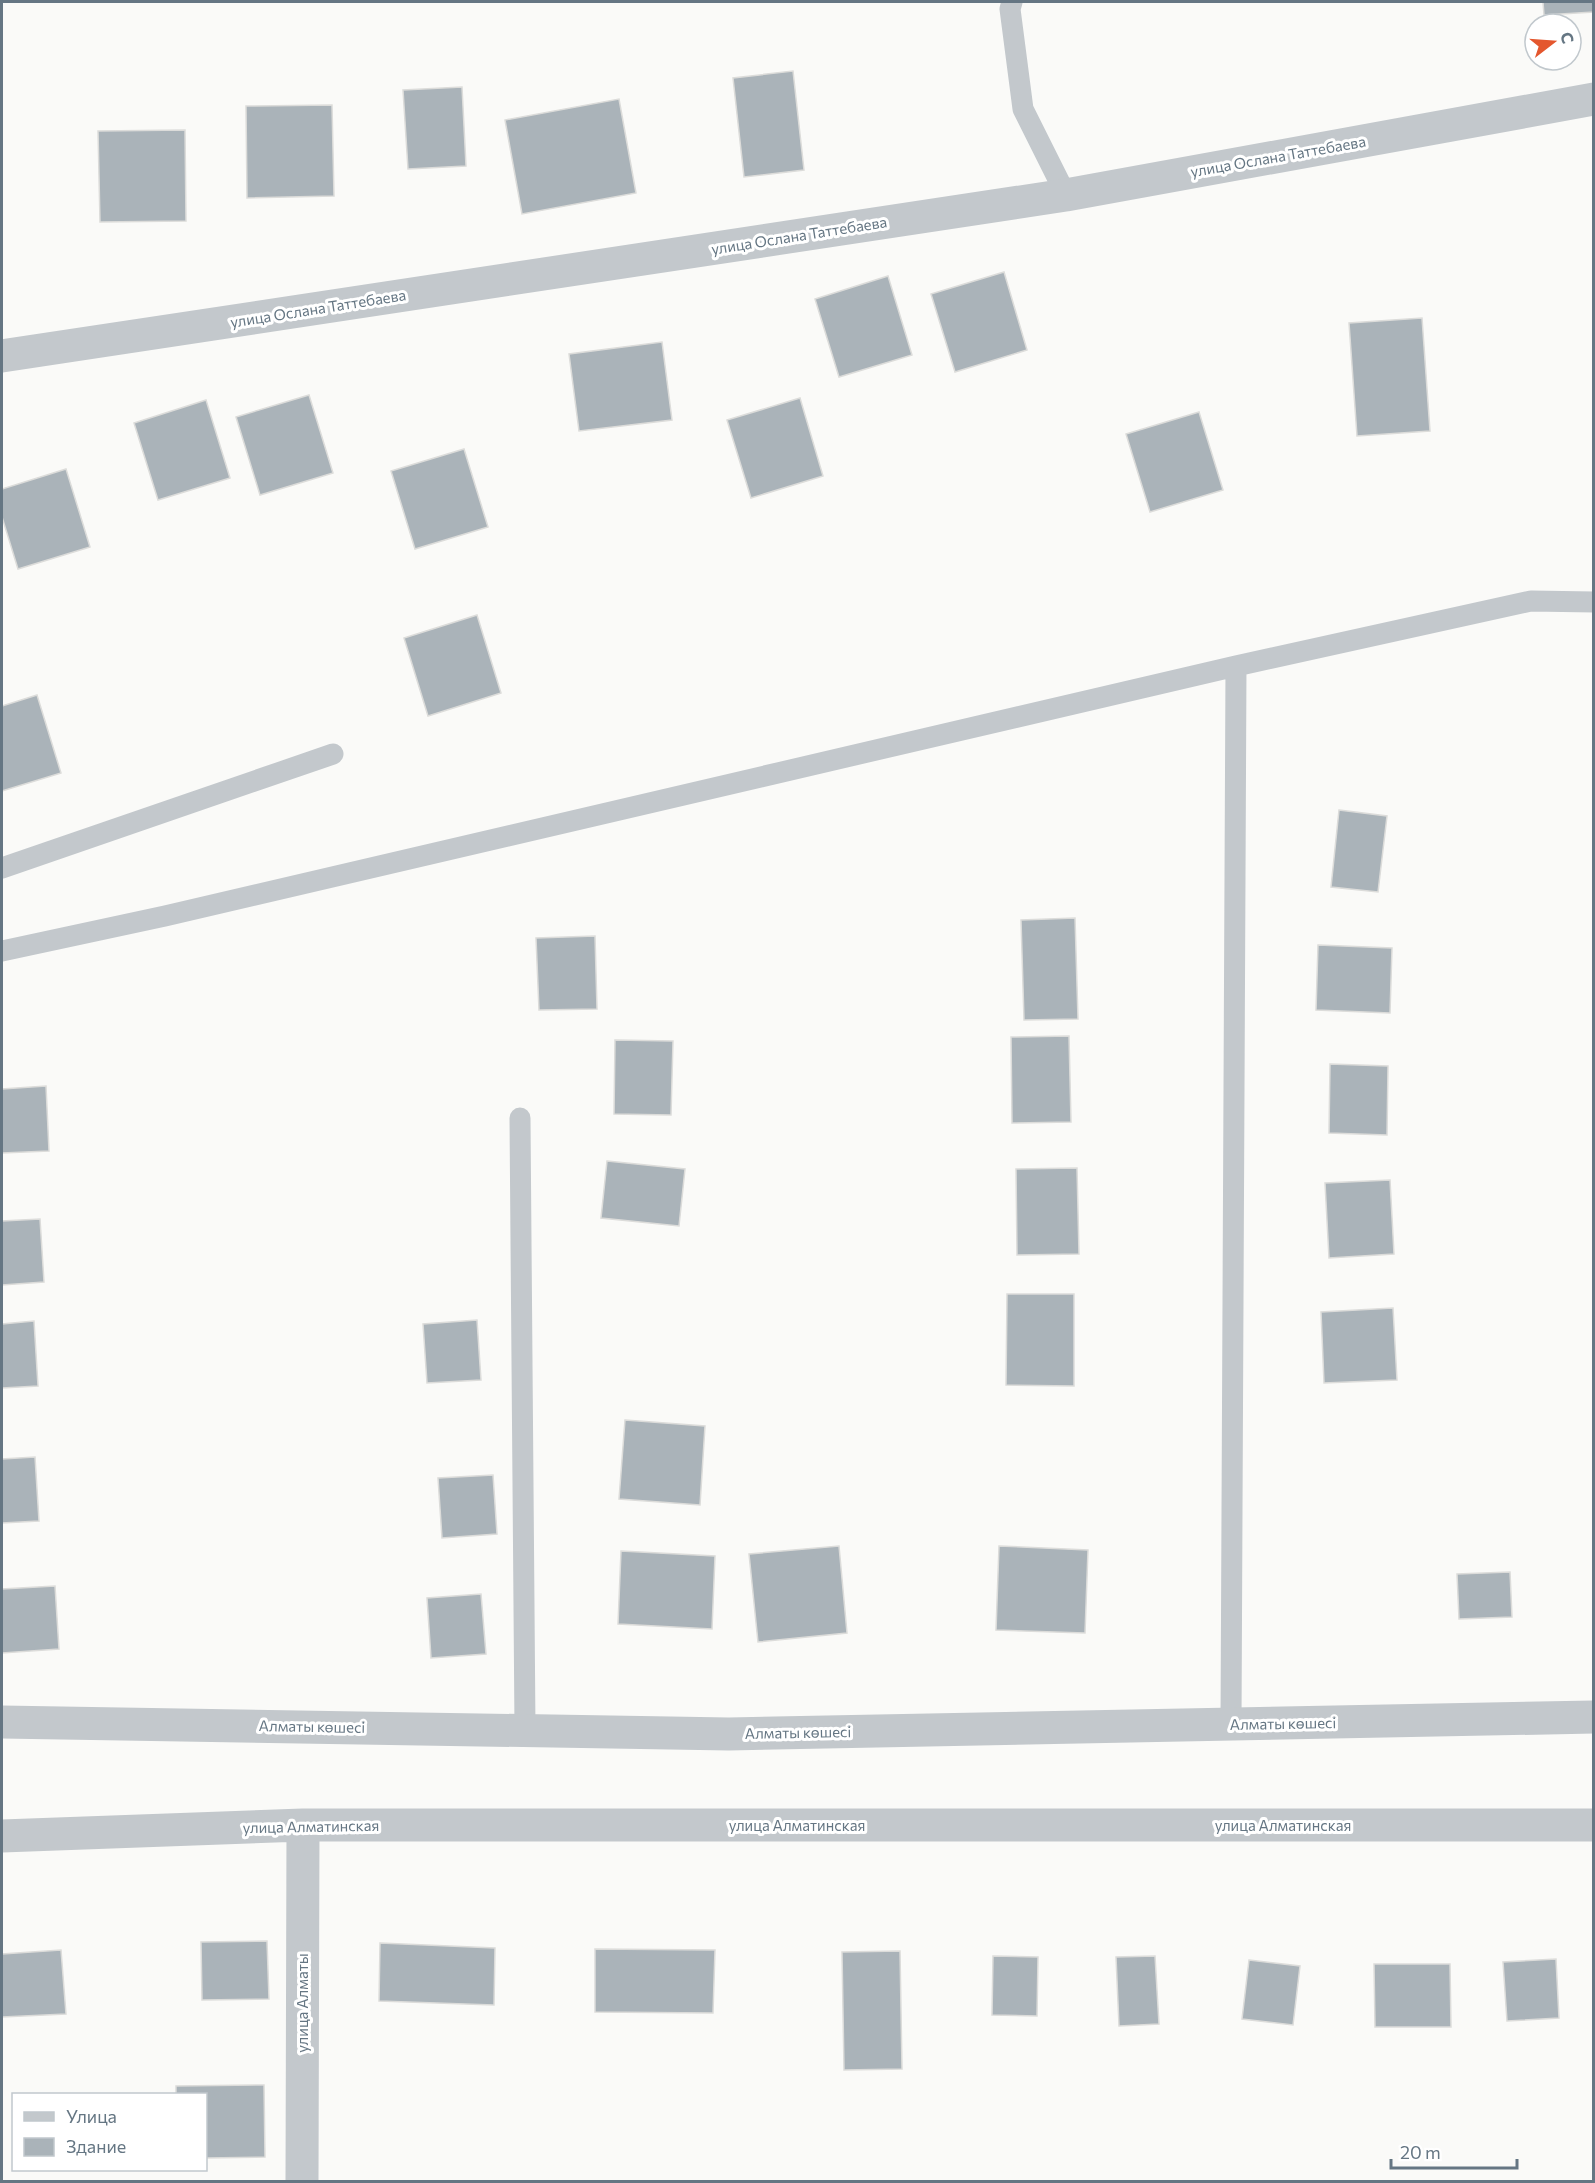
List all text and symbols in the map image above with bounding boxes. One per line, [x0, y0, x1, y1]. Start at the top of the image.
north arrow [1523, 12, 1583, 72]
text: С [1557, 29, 1579, 46]
street label: улица Ослана Таттебаева [1189, 132, 1367, 180]
street label: улица Ослана Таттебаева [710, 212, 888, 258]
street label: улица Ослана Таттебаева [229, 285, 407, 331]
street label: Алматы көшесі [1230, 1713, 1336, 1733]
street label: Алматы көшесі [259, 1716, 365, 1736]
street label: Алматы көшесі [745, 1722, 851, 1742]
street label: улица Алматинская [243, 1816, 379, 1836]
street label: улица Алматинская [729, 1816, 865, 1834]
street label: улица Алматинская [1215, 1816, 1351, 1834]
street label: улица Алматы [293, 1953, 311, 2053]
legend [12, 2093, 207, 2171]
text: Улица [66, 2105, 117, 2127]
scale bar [1391, 2132, 1517, 2170]
text: Здание [66, 2135, 126, 2157]
text: 20 m [1400, 2141, 1441, 2163]

